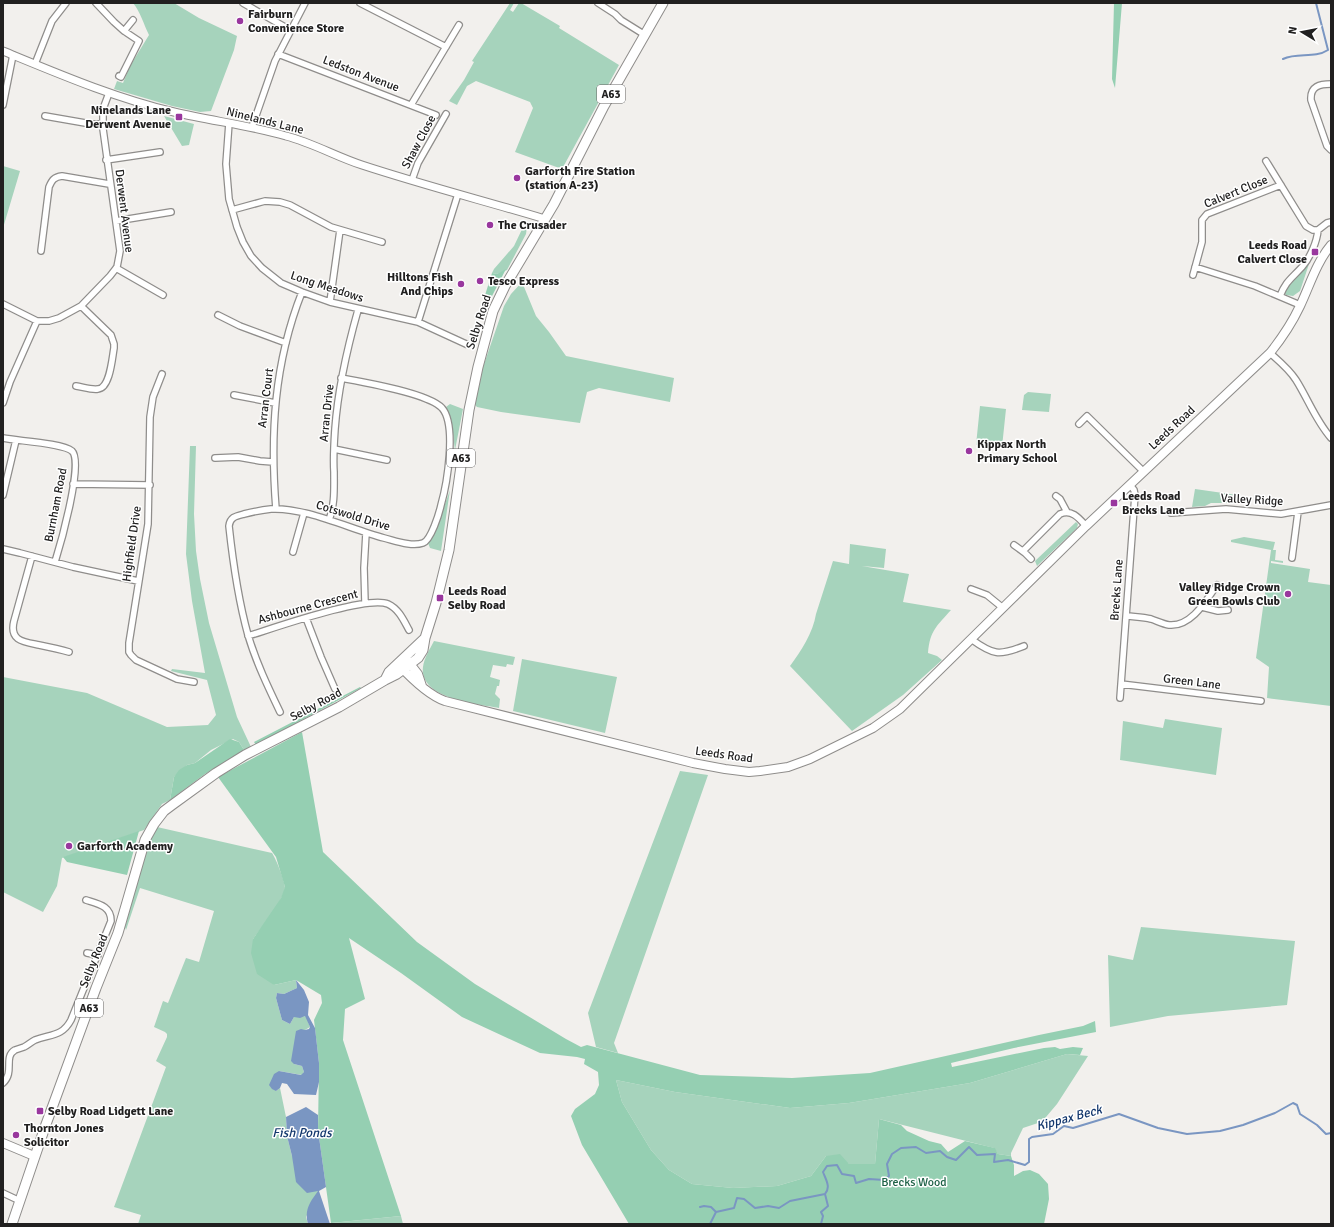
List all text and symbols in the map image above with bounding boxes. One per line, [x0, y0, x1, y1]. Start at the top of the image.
place label: Fairburn Convenience Store [248, 7, 344, 36]
north arrow [1282, 12, 1322, 52]
marker: Fairburn Convenience Store [235, 16, 245, 26]
text: N [1286, 25, 1300, 35]
street label: Ledston Avenue [321, 53, 401, 95]
road number: A63 [597, 85, 625, 103]
place label: Ninelands Lane Derwent Avenue [85, 103, 171, 132]
street label: Ninelands Lane [225, 104, 305, 138]
marker: Ninelands Lane Derwent Avenue [174, 112, 184, 122]
street label: Shaw Close [399, 113, 439, 171]
place label: Garforth Fire Station (station A-23) [525, 164, 635, 193]
street label: Derwent Avenue [111, 168, 137, 254]
street label: Calvert Close [1202, 172, 1270, 212]
marker: Garforth Fire Station (station A-23) [512, 173, 522, 183]
place label: The Crusader [498, 218, 567, 233]
marker: The Crusader [485, 220, 495, 230]
place label: Leeds Road Calvert Close [1237, 238, 1308, 267]
marker: Leeds Road Calvert Close [1310, 247, 1320, 257]
street label: Long Meadows [289, 268, 365, 306]
place label: Hilltons Fish And Chips [387, 270, 454, 299]
place label: Tesco Express [488, 274, 560, 289]
marker: Tesco Express [475, 276, 485, 286]
marker: Hilltons Fish And Chips [456, 279, 466, 289]
street label: Selby Road [463, 293, 495, 351]
street label: Arran Court [255, 367, 277, 429]
street label: Arran Drive [316, 383, 338, 443]
street label: Leeds Road [1146, 403, 1198, 453]
place label: Kippax North Primary School [977, 437, 1058, 466]
marker: Kippax North Primary School [964, 446, 974, 456]
road number: A63 [447, 449, 475, 467]
street label: Burnham Road [41, 467, 71, 543]
place label: Leeds Road Brecks Lane [1122, 489, 1185, 518]
street label: Valley Ridge [1220, 491, 1284, 509]
street label: Cotswold Drive [314, 498, 392, 534]
marker: Leeds Road Brecks Lane [1109, 498, 1119, 508]
street label: Highfield Drive [119, 505, 145, 583]
street label: Brecks Lane [1107, 559, 1127, 621]
place label: Valley Ridge Crown Green Bowls Club [1179, 580, 1281, 609]
place label: Leeds Road Selby Road [448, 584, 507, 613]
street label: Ashbourne Crescent [256, 586, 360, 628]
marker: Valley Ridge Crown Green Bowls Club [1283, 589, 1293, 599]
marker: Leeds Road Selby Road [435, 593, 445, 603]
street label: Green Lane [1162, 671, 1222, 693]
street label: Selby Road [288, 685, 344, 725]
street label: Leeds Road [694, 744, 754, 766]
place label: Garforth Academy [77, 839, 173, 854]
marker: Garforth Academy [64, 841, 74, 851]
street label: Selby Road [76, 932, 112, 990]
road number: A63 [75, 999, 103, 1017]
water label: Kippax Beck [1034, 1101, 1105, 1134]
place label: Selby Road Lidgett Lane [48, 1104, 173, 1119]
marker: Selby Road Lidgett Lane [35, 1106, 45, 1116]
place label: Thornton Jones Solicitor [24, 1121, 105, 1150]
water label: Fish Ponds [272, 1125, 333, 1141]
marker: Thornton Jones Solicitor [11, 1130, 21, 1140]
park label: Brecks Wood [881, 1175, 947, 1190]

